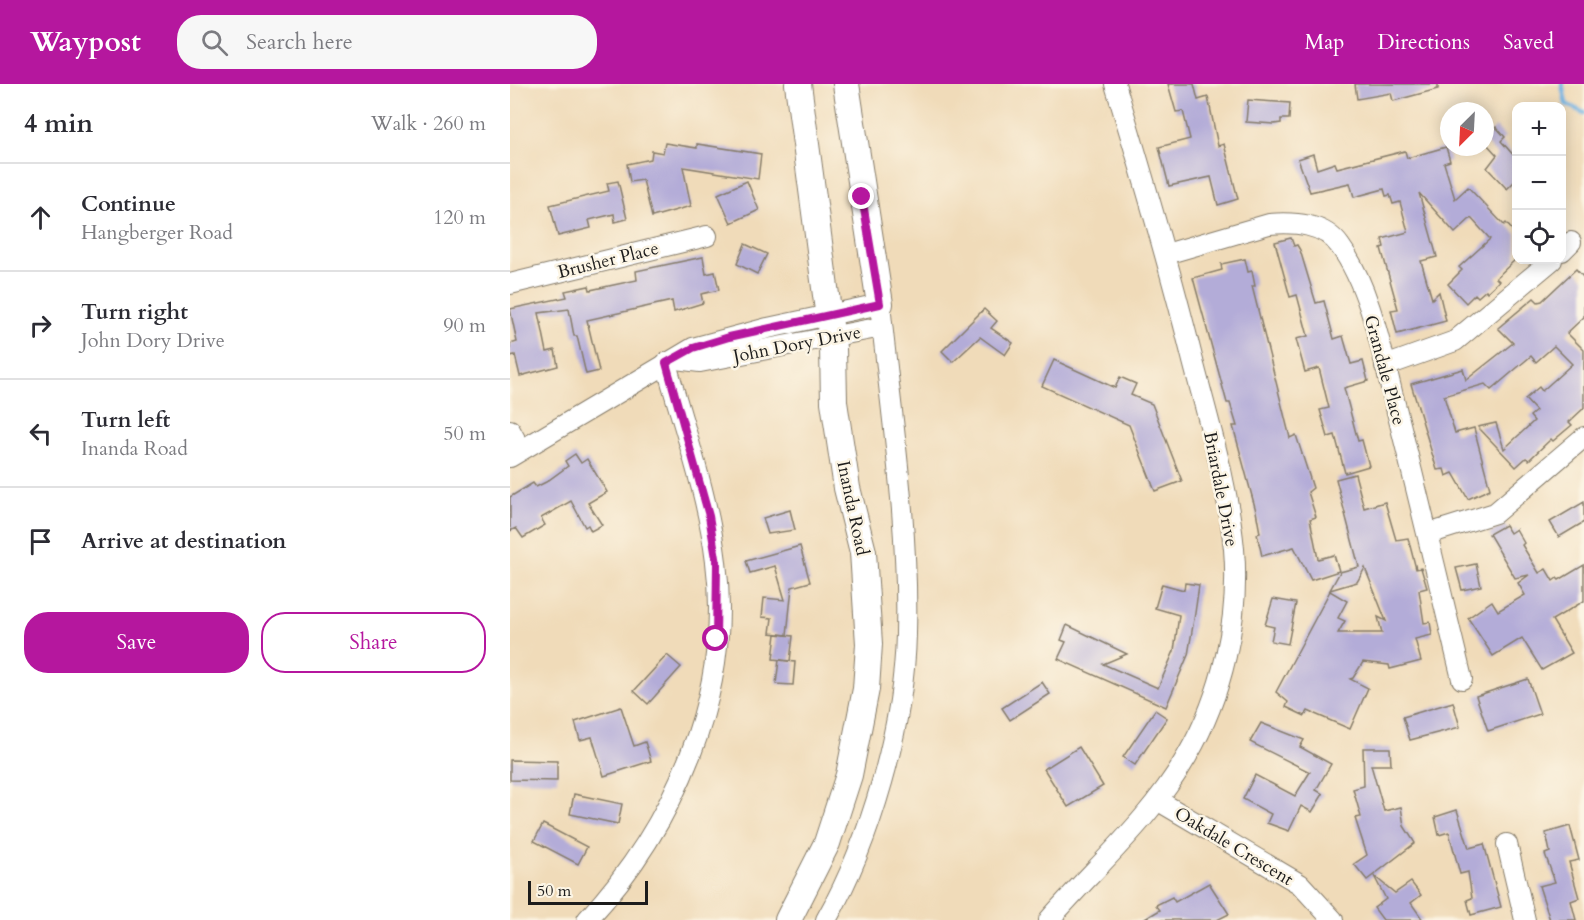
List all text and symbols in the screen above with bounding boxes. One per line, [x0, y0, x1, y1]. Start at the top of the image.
search box [177, 15, 597, 69]
text: Waypost [30, 23, 141, 61]
icon: search [198, 26, 231, 59]
text: Search here [246, 27, 353, 57]
text: Map [1304, 28, 1344, 57]
text: Directions [1377, 28, 1470, 57]
text: Saved [1503, 28, 1554, 57]
north arrow [1440, 102, 1494, 156]
map controls [1512, 102, 1566, 264]
button: + [1512, 102, 1566, 156]
text: 4 min [24, 106, 93, 141]
text: Walk · 260 m [371, 110, 486, 137]
button: − [1512, 156, 1566, 210]
route end [848, 183, 874, 209]
text: Continue [81, 189, 176, 219]
icon: ahead [24, 201, 57, 234]
text: 120 m [433, 204, 486, 231]
button: locate [1512, 210, 1566, 264]
text: Hangberger Road [81, 219, 233, 246]
street label: Brusher Place [555, 236, 661, 285]
text: Turn right [81, 297, 188, 327]
icon: right [24, 309, 57, 342]
text: 90 m [443, 312, 486, 339]
street label: Grandale Place [1358, 312, 1411, 428]
street label: John Dory Drive [728, 320, 863, 370]
text: John Dory Drive [81, 327, 225, 354]
text: Turn left [81, 405, 170, 435]
icon: left [24, 417, 57, 450]
text: 50 m [443, 420, 486, 447]
street label: Briardale Drive [1197, 429, 1244, 549]
text: Inanda Road [81, 435, 188, 462]
street label: Inanda Road [830, 458, 875, 558]
icon: arrive [24, 525, 57, 558]
text: Arrive at destination [81, 526, 286, 556]
button: Save [24, 612, 249, 673]
button: Share [261, 612, 486, 673]
route start [702, 625, 728, 651]
street label: Oakdale Crescent [1170, 801, 1298, 892]
scale bar [528, 878, 648, 906]
text: 50 m [537, 880, 571, 902]

